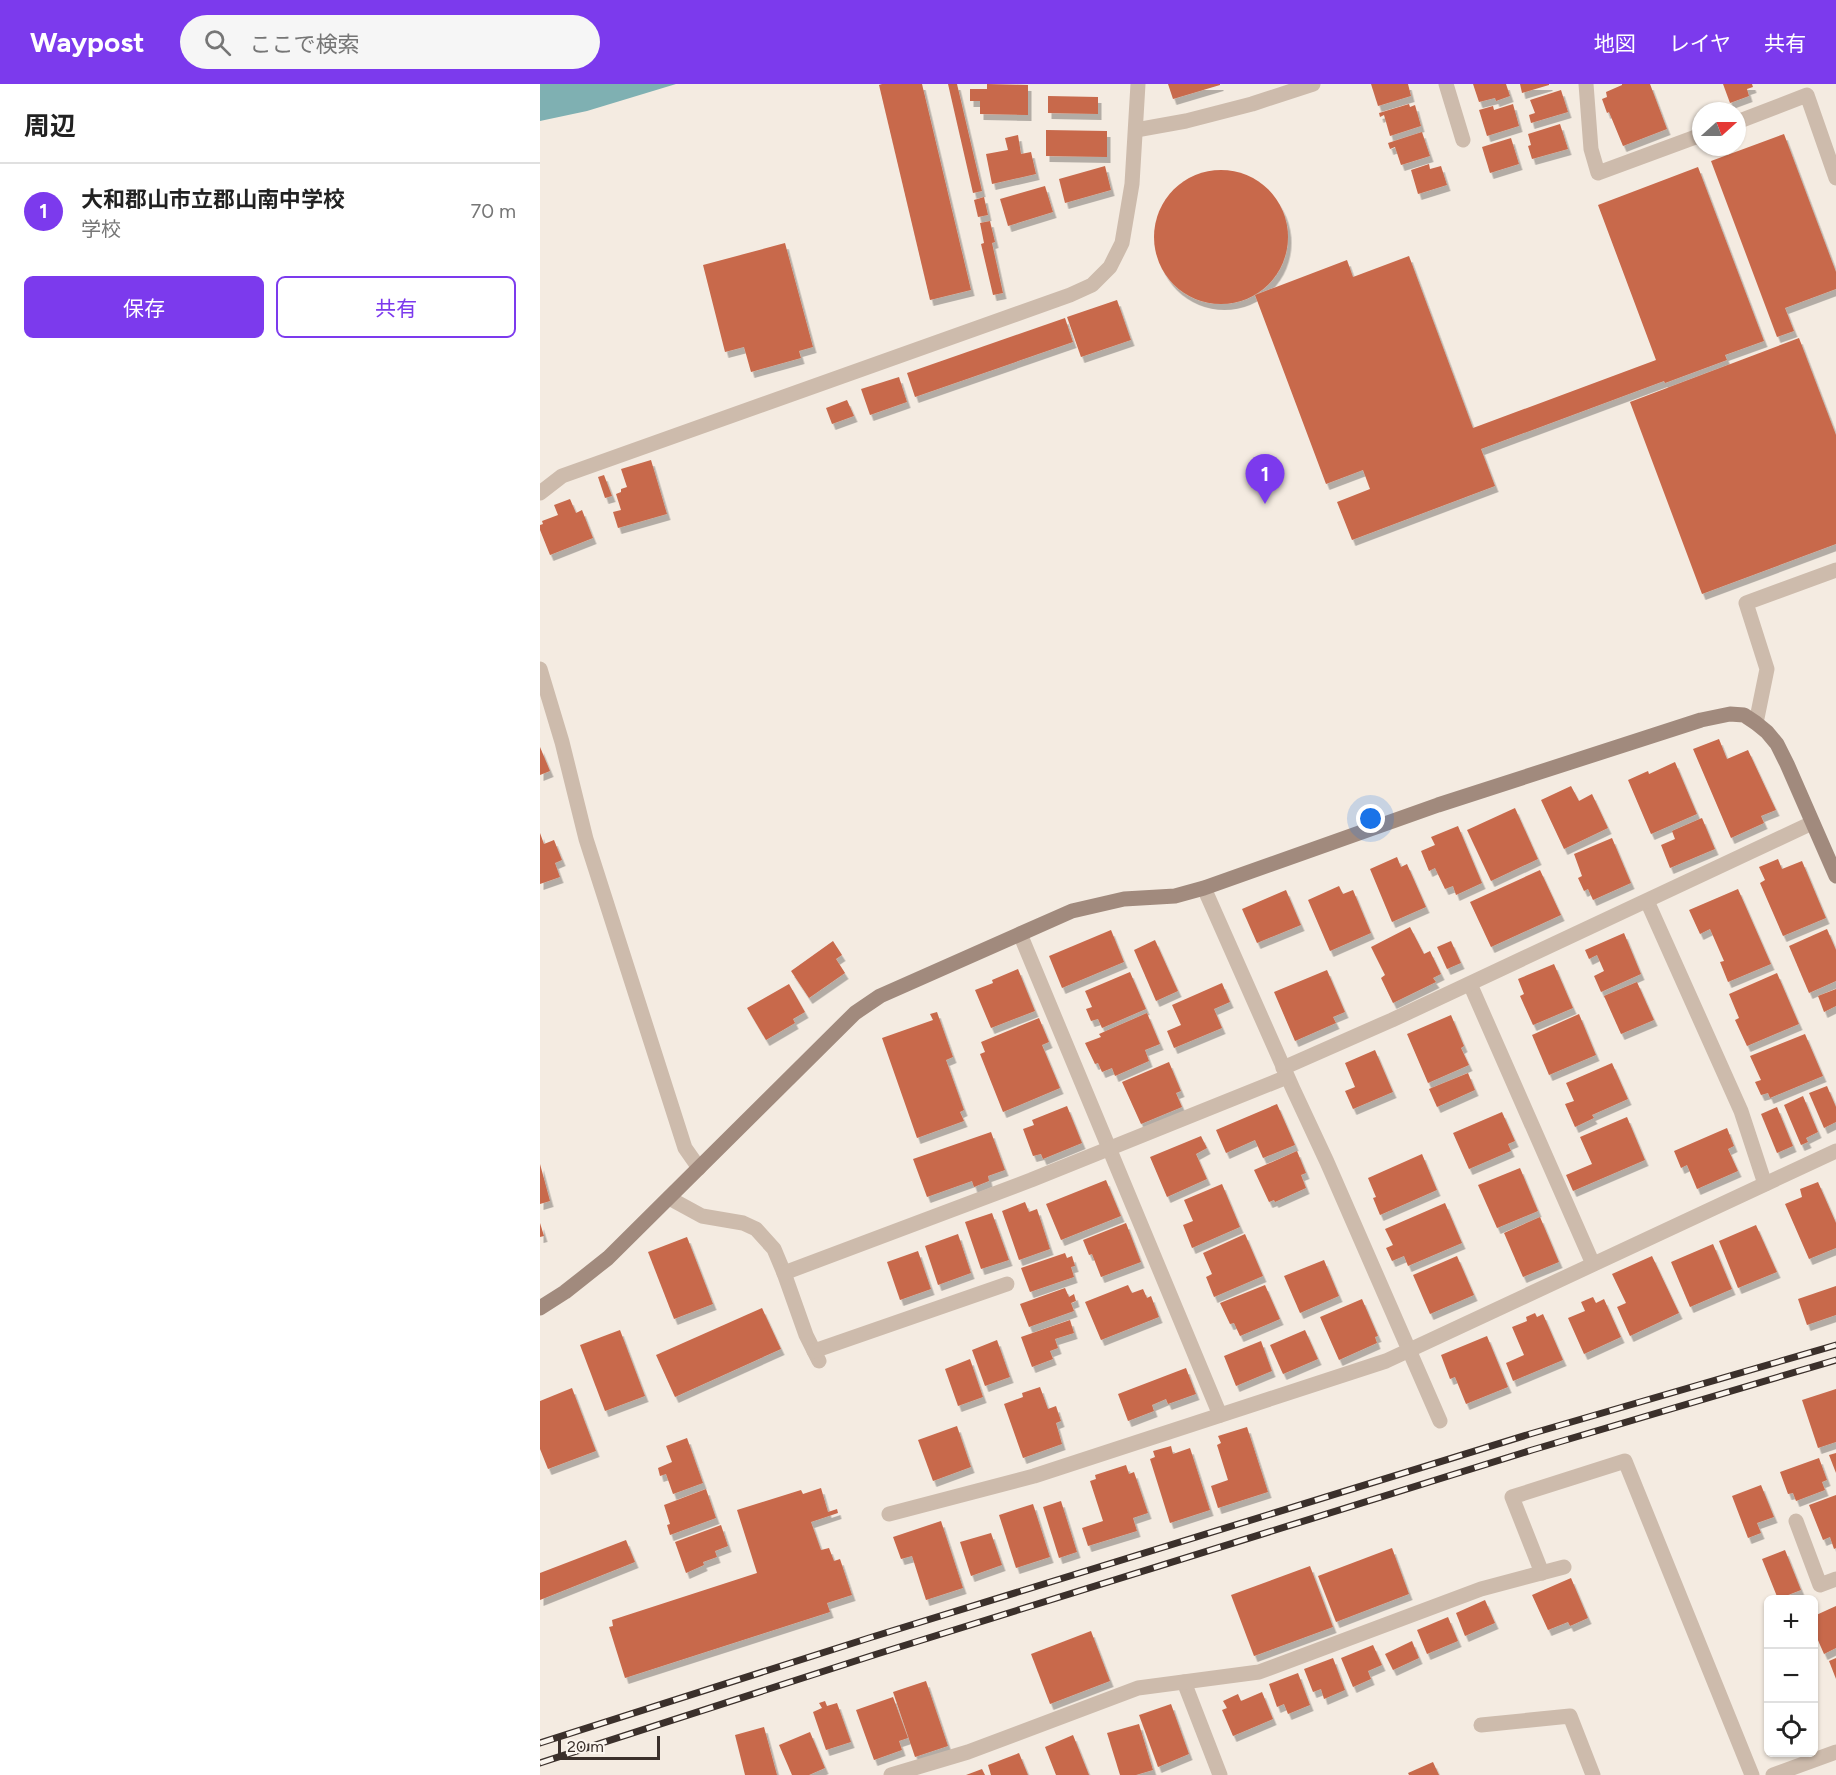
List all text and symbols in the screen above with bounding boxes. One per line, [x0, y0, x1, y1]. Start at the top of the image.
search box [180, 15, 600, 69]
text: Waypost [30, 25, 144, 59]
icon: search [201, 26, 234, 59]
text: ここで検索 [249, 31, 359, 58]
text: 地図 [1594, 31, 1636, 56]
text: レイヤ [1669, 31, 1731, 56]
text: 共有 [1764, 31, 1806, 56]
north arrow [1692, 102, 1746, 156]
text: 周辺 [24, 110, 76, 142]
text: 大和郡山市立郡山南中学校 [81, 186, 345, 213]
text: 1 [39, 199, 48, 223]
text: 70 m [470, 199, 516, 223]
text: 学校 [81, 217, 121, 241]
button: 保存 [24, 276, 264, 338]
button: 共有 [276, 276, 516, 338]
pin: 1 [1246, 454, 1284, 504]
your location [1356, 804, 1385, 833]
map controls [1764, 1595, 1818, 1757]
button: + [1764, 1595, 1818, 1649]
button: − [1764, 1649, 1818, 1703]
button: locate [1764, 1703, 1818, 1757]
scale bar [558, 1733, 660, 1760]
text: 20 m [567, 1737, 604, 1756]

